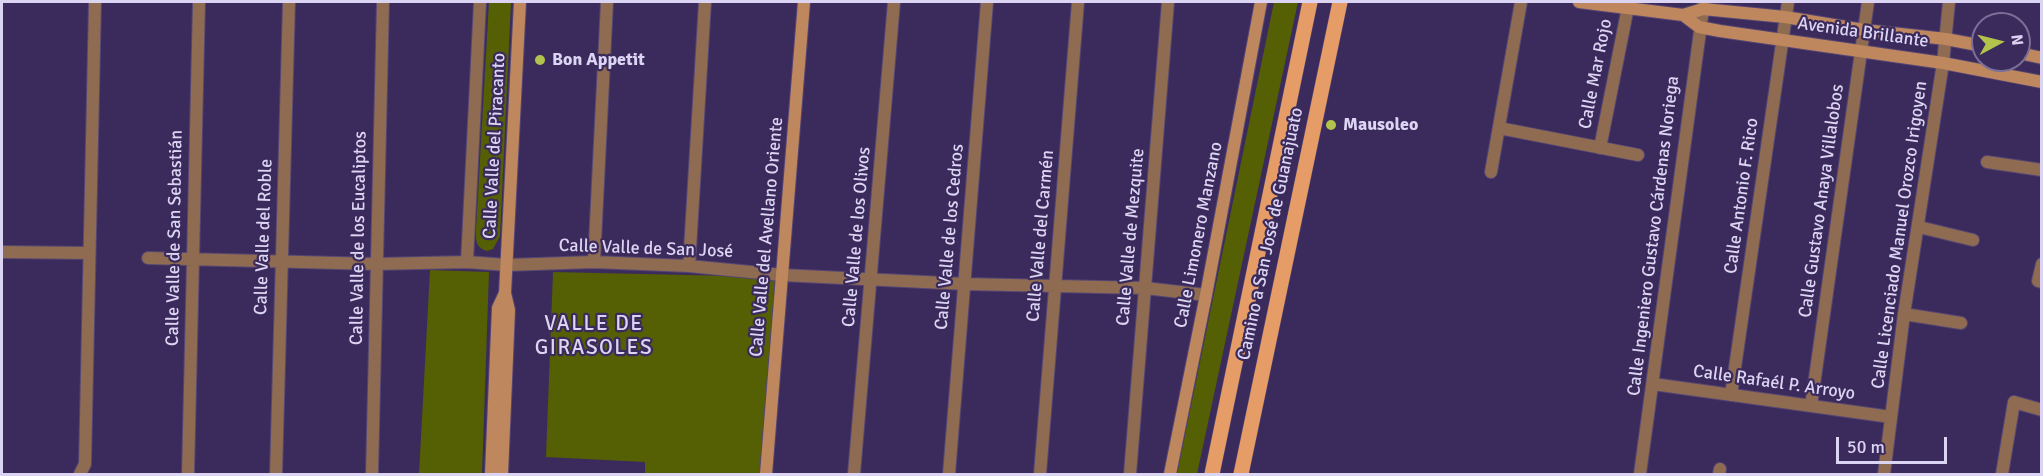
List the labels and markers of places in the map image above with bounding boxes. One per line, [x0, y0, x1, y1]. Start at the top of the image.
place label: Bon Appetit [552, 49, 645, 71]
marker: Bon Appetit [533, 53, 547, 67]
place label: Mausoleo [1343, 114, 1418, 136]
marker: Mausoleo [1324, 118, 1338, 132]

